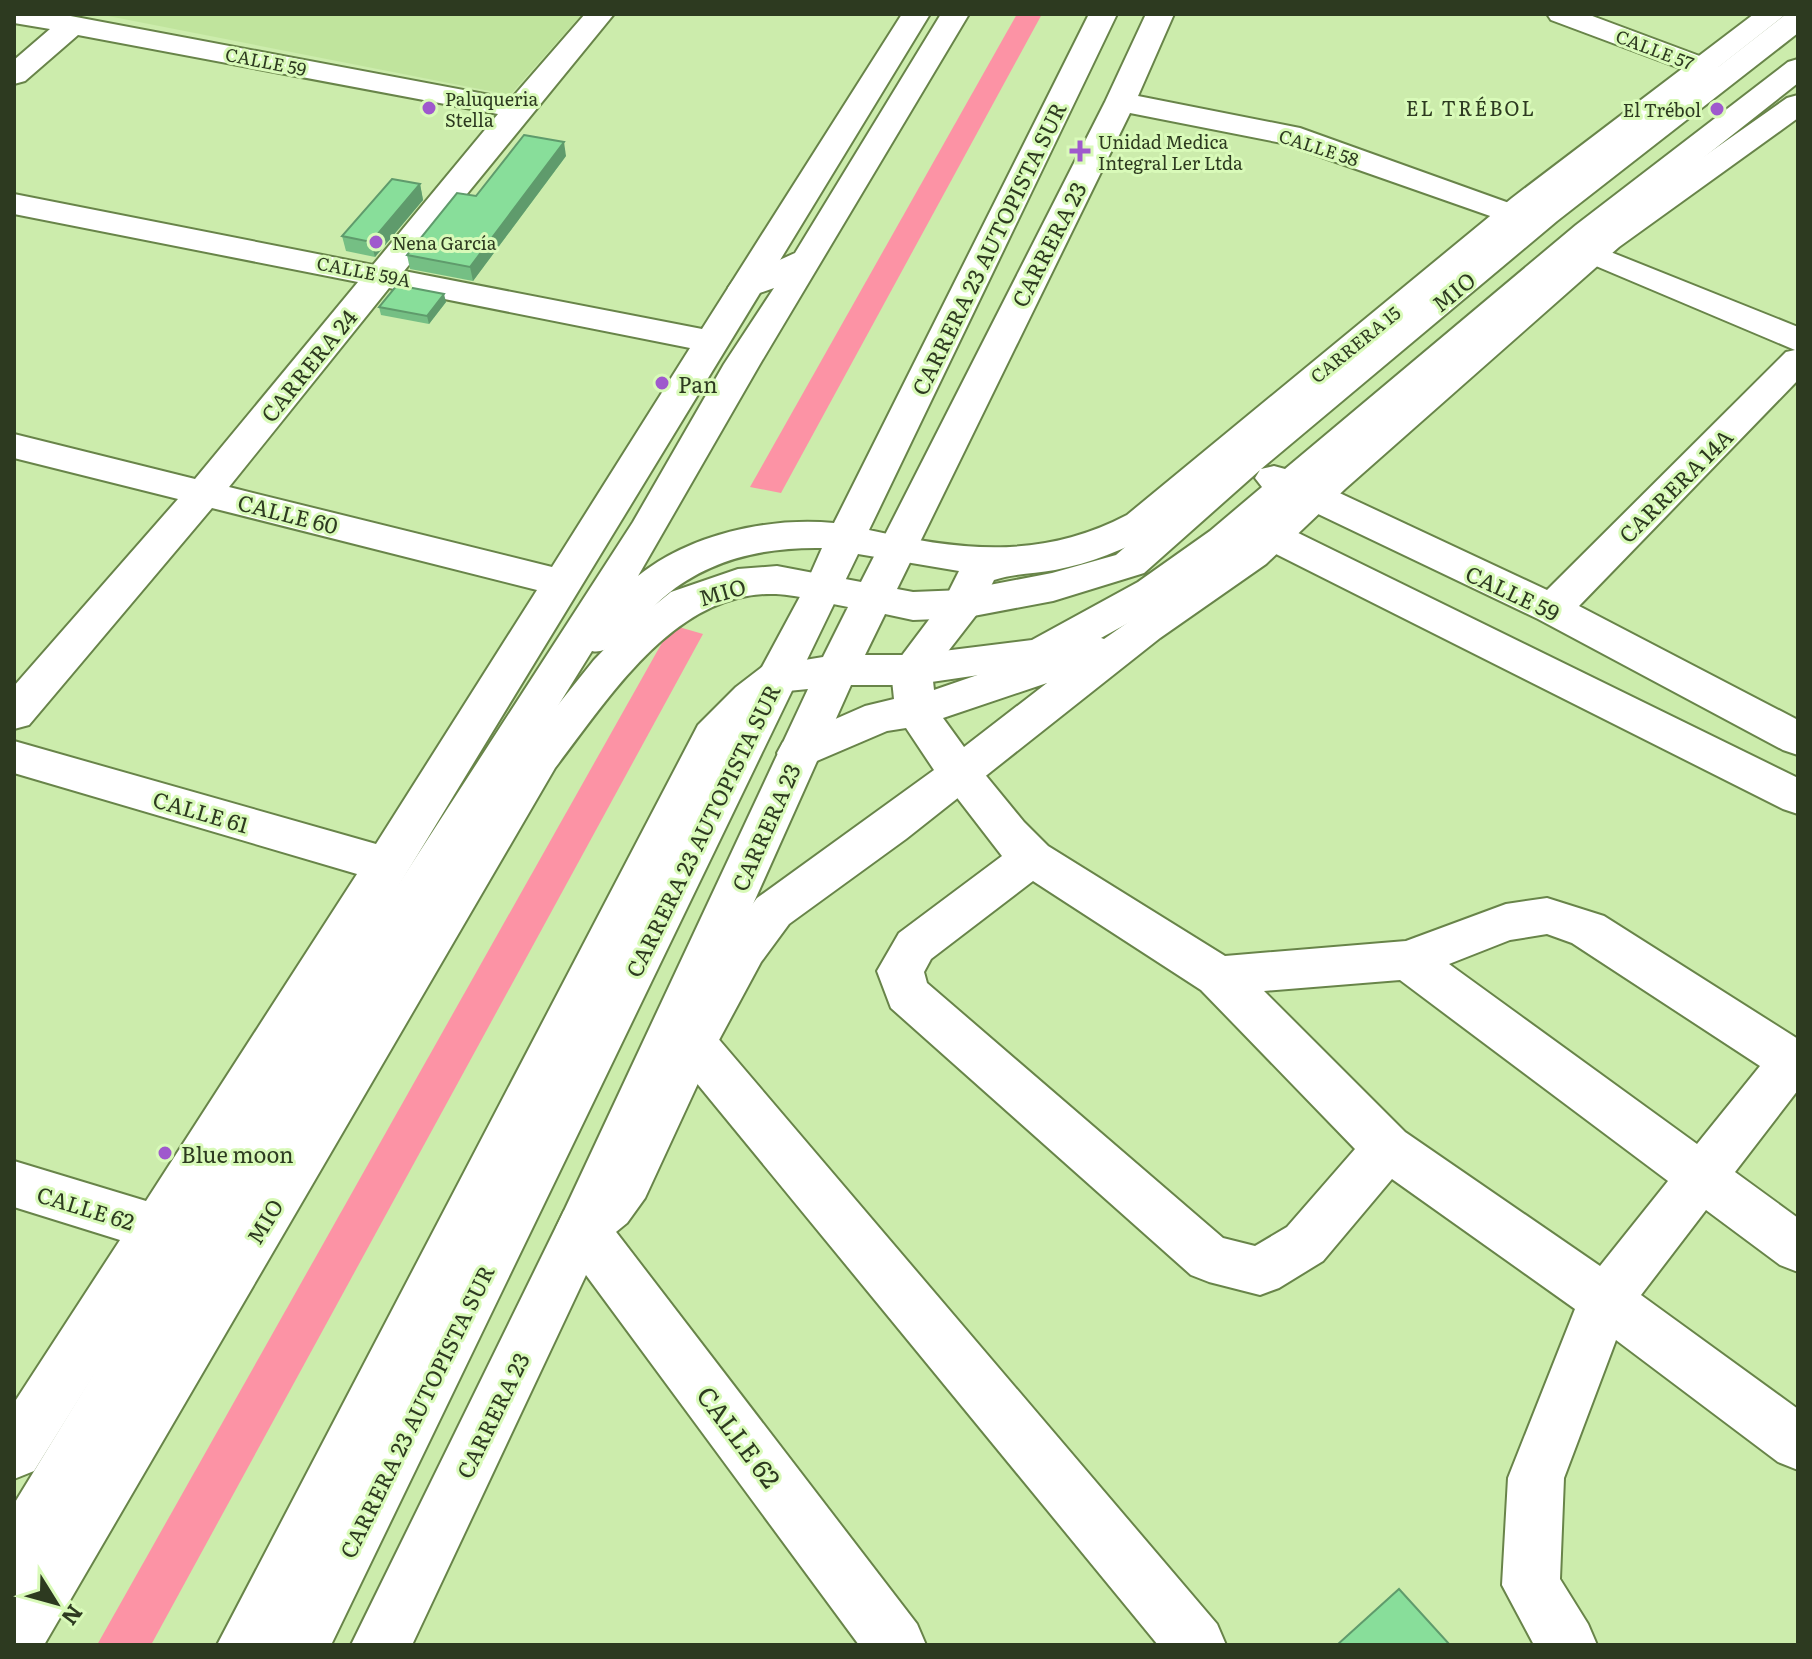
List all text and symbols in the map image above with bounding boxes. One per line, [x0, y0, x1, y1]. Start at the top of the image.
street label: CALLE 57 [1612, 22, 1698, 76]
street label: CALLE 59 [223, 40, 309, 82]
place label: Paluqueria Stella [445, 85, 538, 133]
district label: EL TRÉBOL [1406, 92, 1536, 122]
street label: CARRERA 23 AUTOPISTA SUR [902, 96, 1074, 400]
place label: El Trébol [1623, 96, 1701, 123]
marker: Paluqueria Stella [420, 99, 438, 117]
marker: El Trébol [1708, 100, 1726, 118]
street label: CALLE 58 [1276, 121, 1362, 173]
place label: Unidad Medica Integral Ler Ltda [1098, 128, 1243, 176]
marker: Unidad Medica Integral Ler Ltda [1069, 140, 1091, 162]
street label: CARRERA 23 [1002, 176, 1094, 312]
place label: Nena García [392, 229, 497, 256]
marker: Nena García [367, 233, 385, 251]
street label: CALLE 59A [315, 249, 413, 293]
street label: MIO [1424, 263, 1482, 319]
street label: CARRERA 15 [1304, 299, 1406, 389]
street label: CARRERA 24 [252, 301, 364, 429]
place label: Pan [678, 367, 717, 400]
marker: Pan [653, 374, 671, 392]
street label: CARRERA 14A [1610, 420, 1740, 550]
street label: CALLE 60 [234, 485, 342, 541]
street label: CALLE 59 [1461, 556, 1565, 628]
street label: MIO [694, 569, 750, 613]
street label: CARRERA 23 AUTOPISTA SUR [616, 678, 788, 982]
street label: CARRERA 23 [722, 758, 808, 896]
street label: CALLE 61 [149, 782, 253, 840]
place label: Blue moon [181, 1137, 294, 1170]
marker: Blue moon [156, 1144, 174, 1162]
street label: CALLE 62 [33, 1177, 139, 1237]
street label: MIO [238, 1192, 290, 1250]
street label: CARRERA 23 AUTOPISTA SUR [333, 1260, 499, 1562]
street label: CARRERA 23 [450, 1348, 534, 1482]
street label: CALLE 62 [689, 1377, 791, 1495]
north arrow [16, 1563, 96, 1643]
text: N [54, 1599, 92, 1633]

